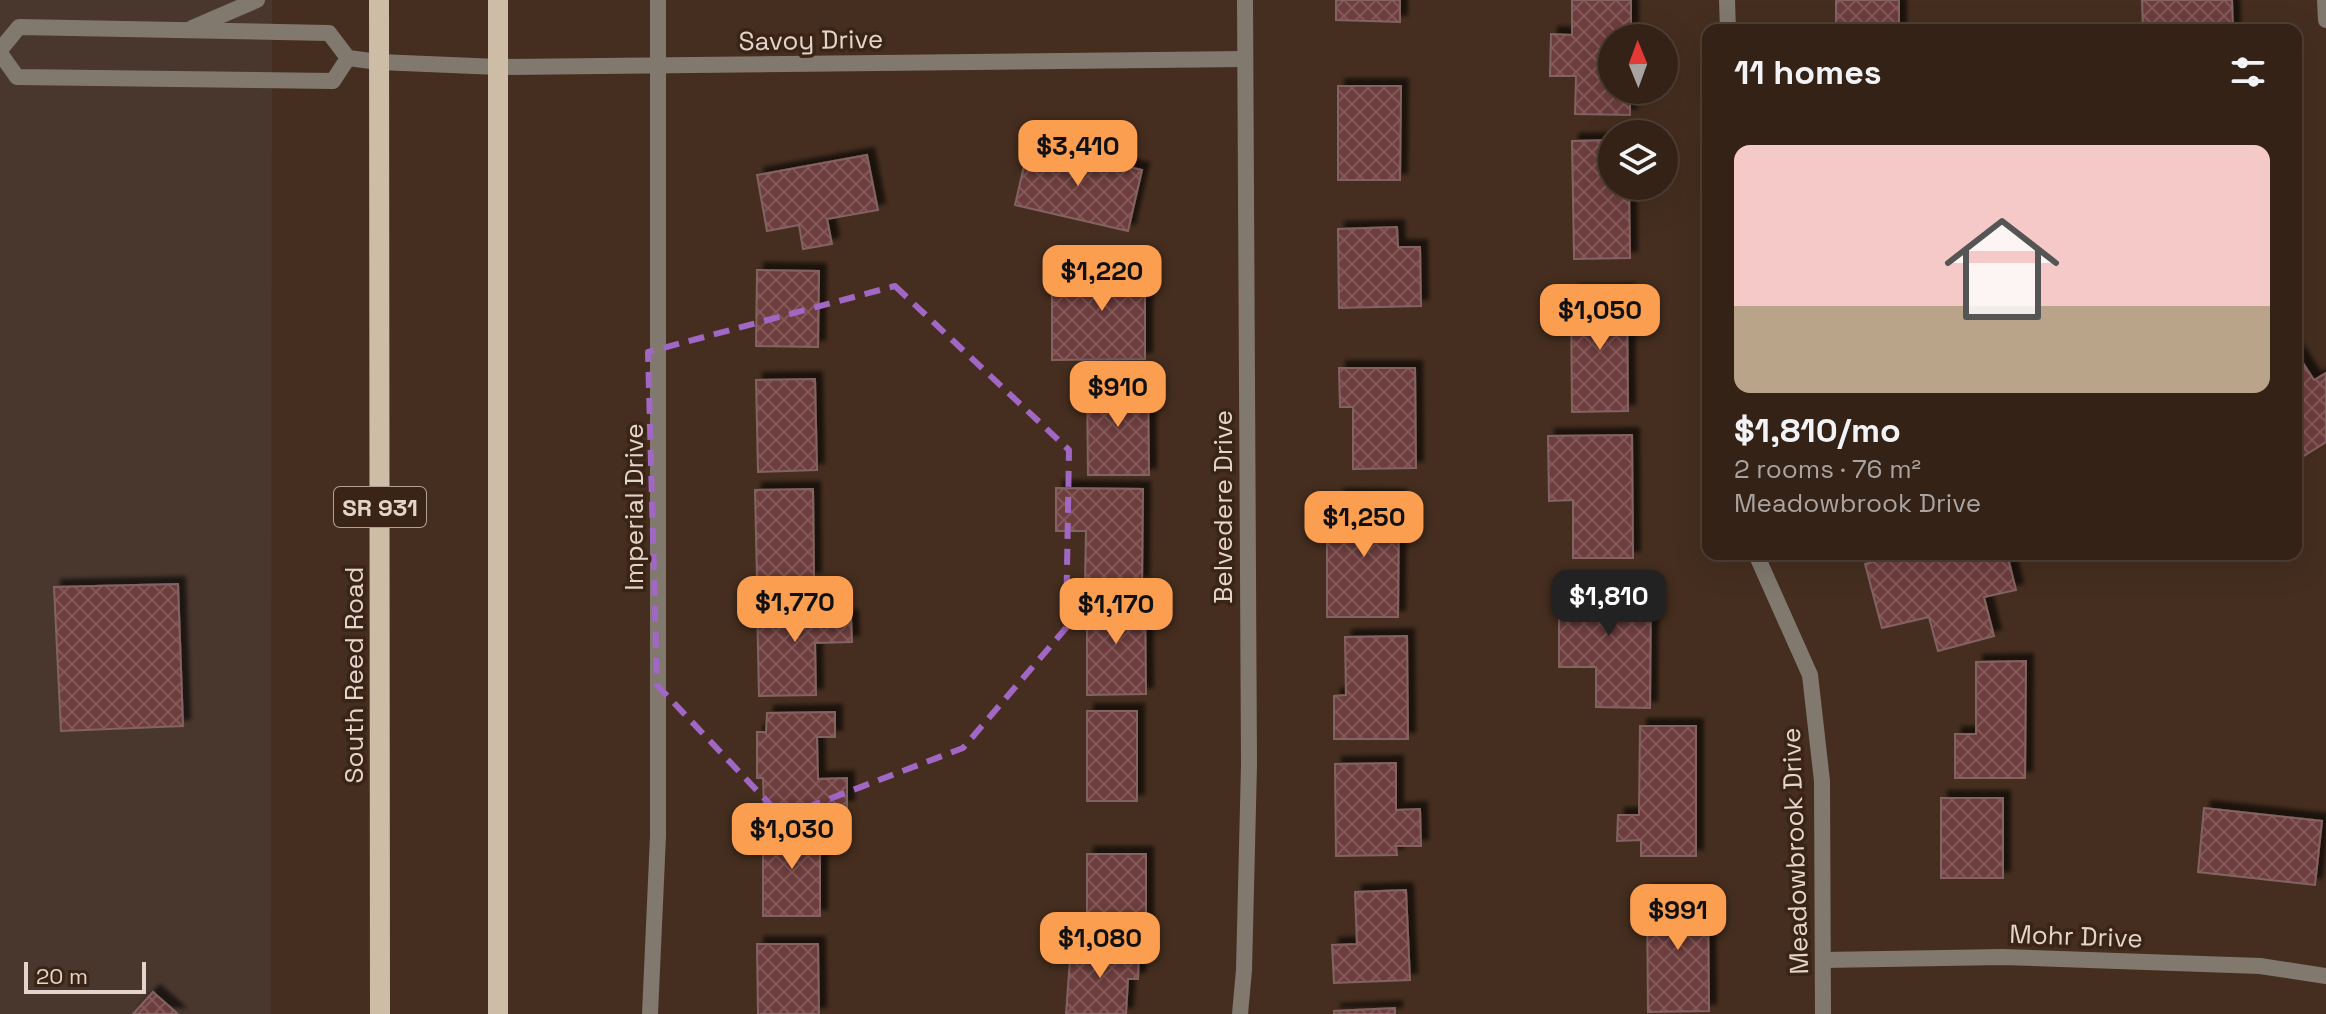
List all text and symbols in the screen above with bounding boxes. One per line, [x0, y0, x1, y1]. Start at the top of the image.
street label: Savoy Drive [738, 22, 884, 58]
north arrow [1598, 24, 1678, 104]
map controls [1598, 24, 1678, 200]
icon: filters [2226, 50, 2270, 94]
text: 11 homes [1734, 51, 1882, 94]
pin: $3,410 [1013, 120, 1143, 188]
button: layers [1598, 120, 1678, 200]
text: $3,410 [1036, 129, 1120, 163]
icon: home [1930, 197, 2074, 341]
pin: $1,220 [1037, 245, 1167, 313]
text: $1,220 [1061, 254, 1143, 288]
pin: $1,050 [1535, 284, 1665, 352]
text: $1,050 [1558, 293, 1642, 327]
pin: $910 [1071, 361, 1165, 429]
text: $910 [1088, 370, 1148, 404]
text: $1,810/mo [1734, 409, 1901, 452]
street label: Belvedere Drive [1206, 410, 1240, 604]
street label: Imperial Drive [617, 423, 651, 591]
text: 2 rooms · 76 m² [1734, 452, 1921, 486]
text: Meadowbrook Drive [1734, 486, 1981, 520]
road number: SR 931 [334, 487, 426, 527]
pin: $1,250 [1299, 491, 1429, 559]
text: $1,250 [1322, 500, 1406, 534]
street label: South Reed Road [337, 567, 371, 783]
pin: $1,810 [1544, 570, 1674, 638]
pin: $1,770 [730, 576, 860, 644]
pin: $1,170 [1051, 578, 1181, 646]
text: $1,810 [1569, 579, 1649, 613]
text: $1,770 [755, 585, 835, 619]
text: $1,170 [1078, 587, 1154, 621]
street label: Meadowbrook Drive [1774, 727, 1816, 975]
pin: $1,030 [727, 803, 857, 871]
text: $1,030 [750, 812, 834, 846]
pin: $991 [1631, 884, 1725, 952]
text: $991 [1648, 893, 1708, 927]
pin: $1,080 [1035, 912, 1165, 980]
street label: Mohr Drive [2009, 917, 2143, 955]
text: $1,080 [1058, 921, 1142, 955]
scale bar [24, 958, 146, 994]
text: 20 m [36, 962, 88, 990]

